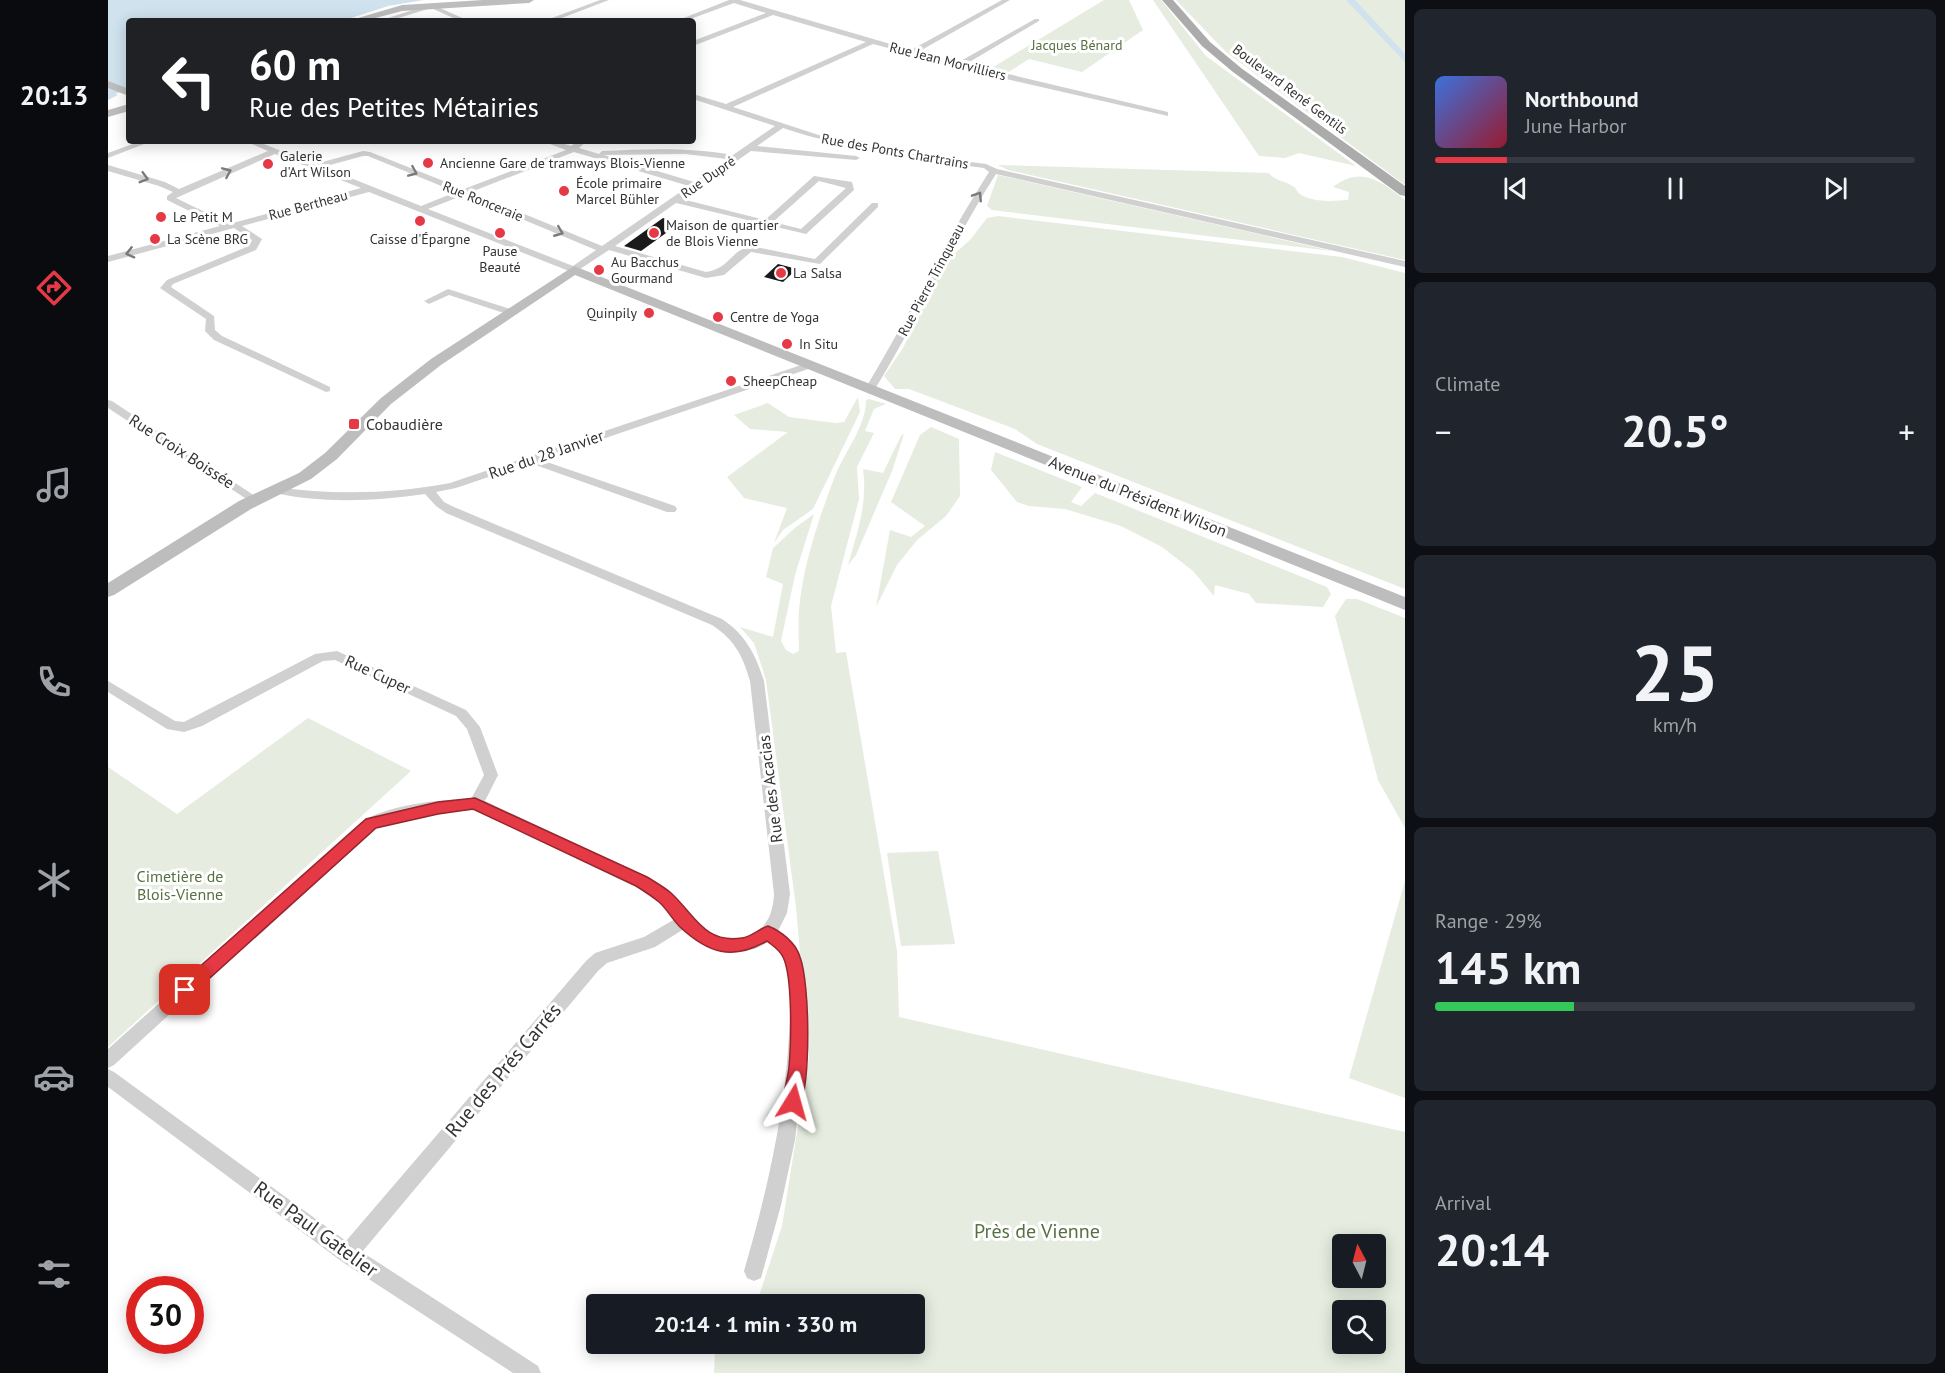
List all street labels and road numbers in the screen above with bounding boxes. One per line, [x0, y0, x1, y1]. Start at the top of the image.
street label: Rue Jean Morvilliers [888, 38, 1008, 84]
street label: Boulevard René Gentils [1229, 40, 1351, 138]
street label: Rue des Ponts Chartrains [820, 129, 970, 173]
street label: Rue Dupré [677, 152, 739, 202]
street label: Rue Ronceraie [440, 177, 526, 225]
street label: Rue Bertheau [267, 186, 349, 224]
street label: Rue Pierre Trinqueau [894, 221, 968, 339]
street label: Rue Croix Boissée [126, 410, 238, 492]
street label: Rue du 28 Janvier [486, 425, 607, 483]
street label: Avenue du Président Wilson [1046, 451, 1230, 541]
street label: Rue Cuper [342, 650, 414, 698]
street label: Rue des Acacias [753, 734, 787, 844]
street label: Rue des Prés Carrés [439, 998, 567, 1142]
street label: Rue Paul Gatelier [249, 1175, 383, 1283]

